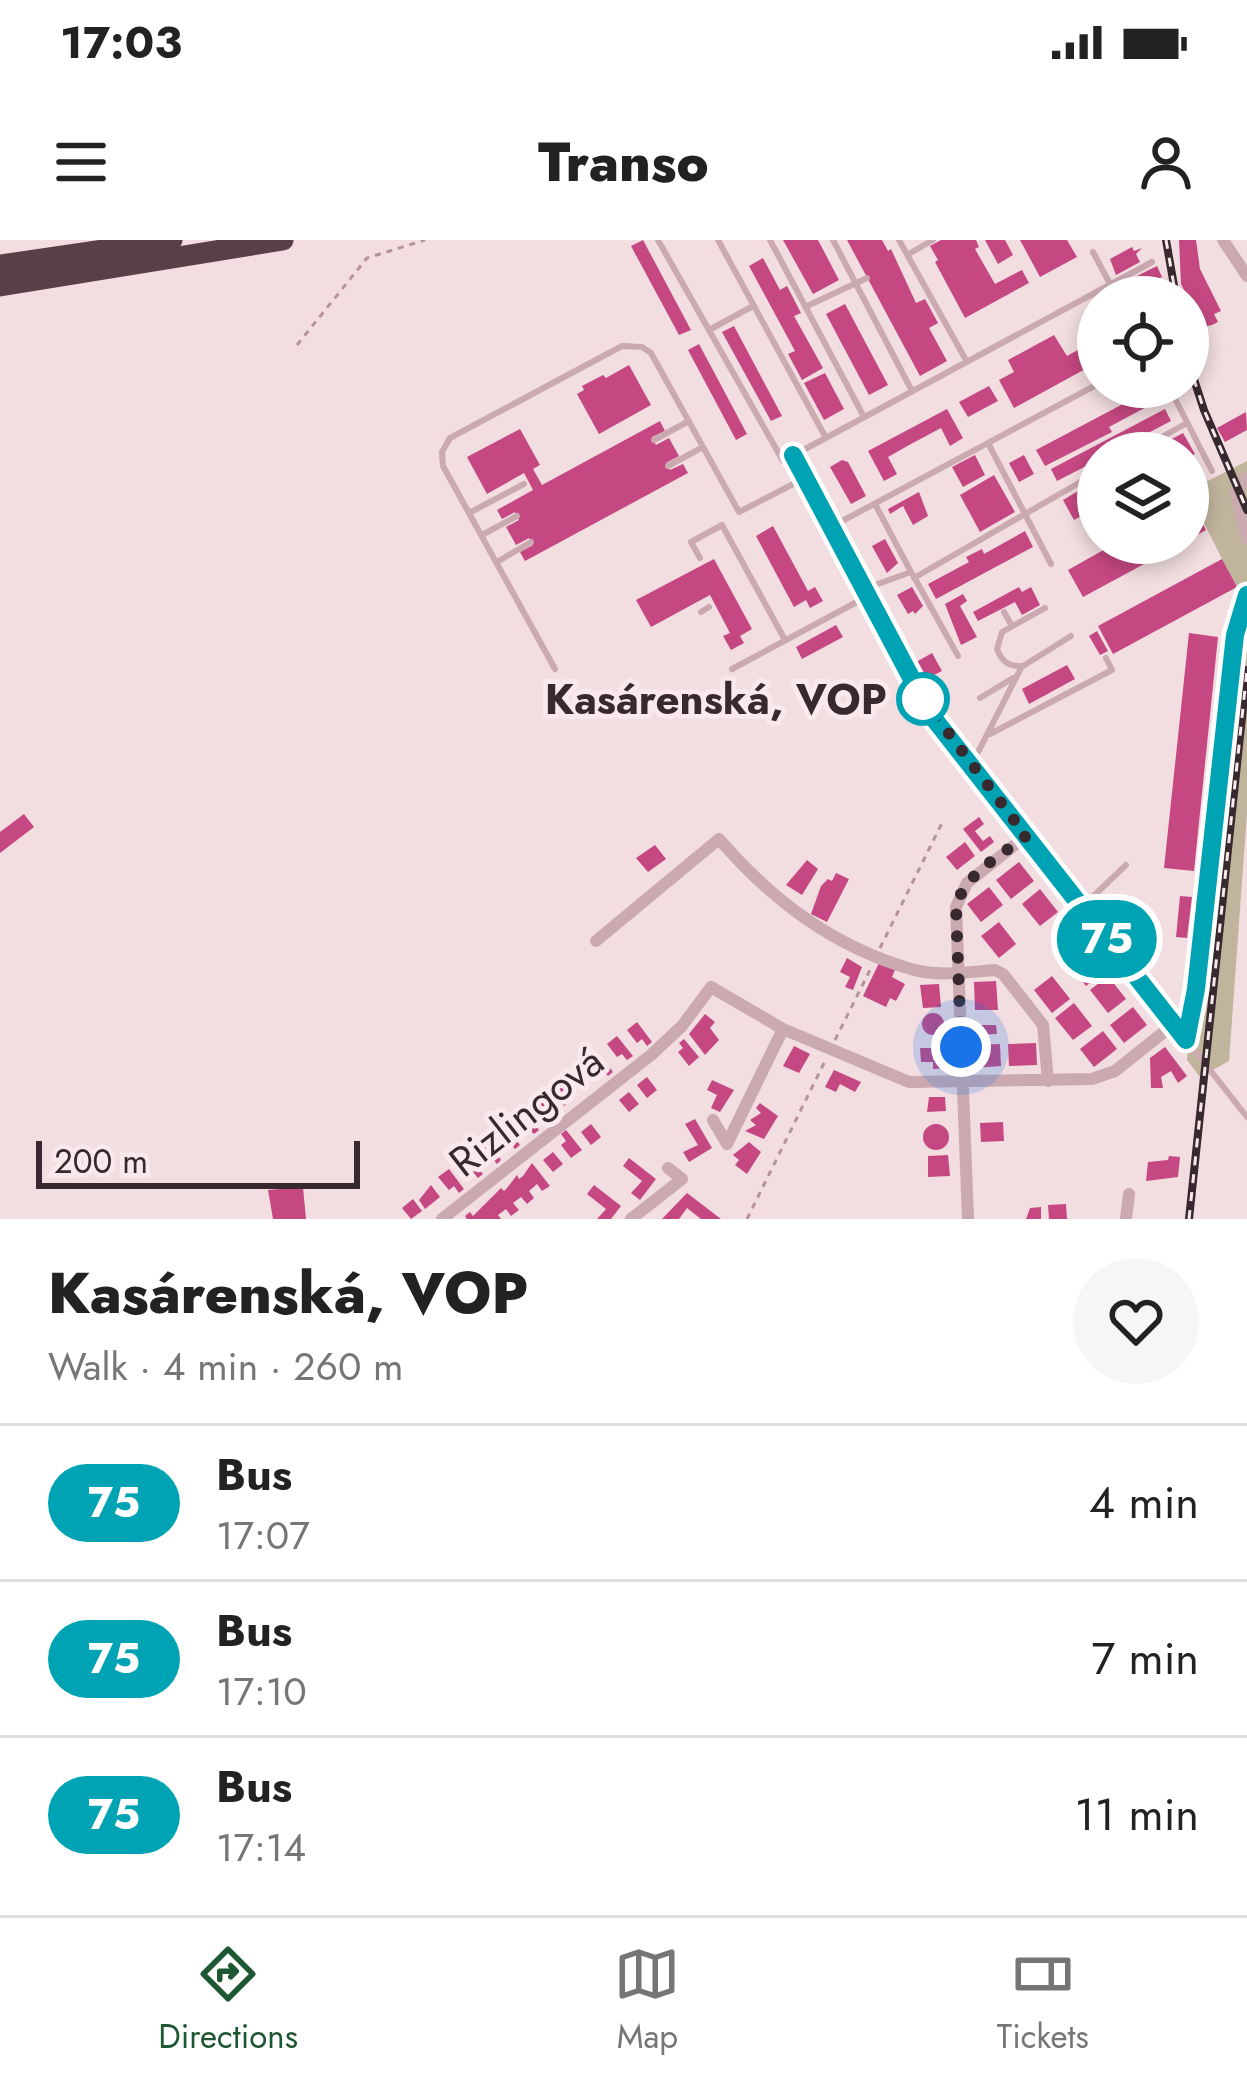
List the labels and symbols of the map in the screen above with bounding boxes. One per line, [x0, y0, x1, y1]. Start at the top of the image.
place label: Kasárenská, VOP [545, 669, 887, 730]
marker: Kasárenská, VOP [898, 674, 948, 724]
line badge: 75 [1053, 900, 1161, 978]
your location [931, 1017, 991, 1077]
street label: Rizlingová [436, 1031, 617, 1191]
scale bar [36, 1135, 360, 1188]

